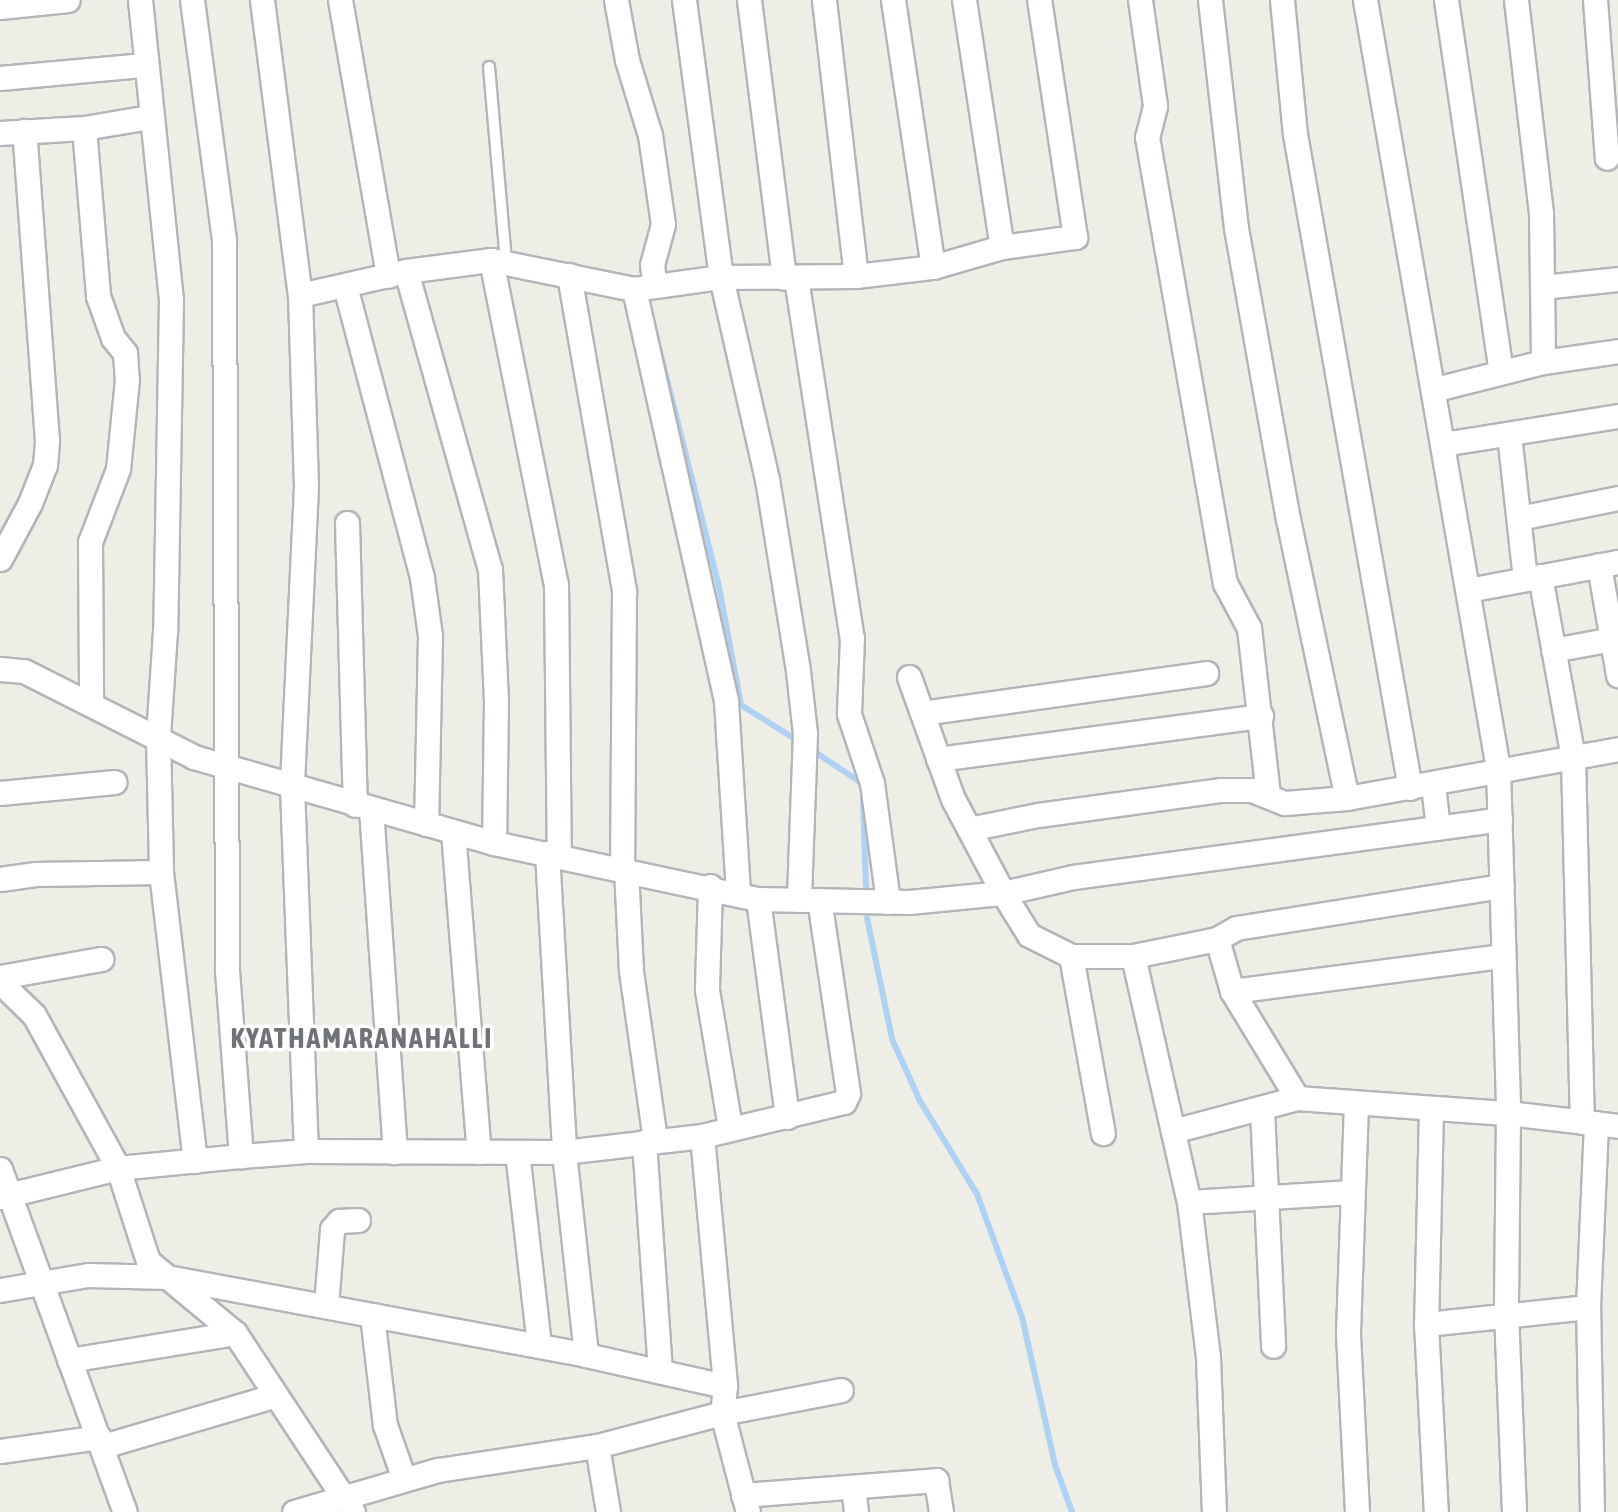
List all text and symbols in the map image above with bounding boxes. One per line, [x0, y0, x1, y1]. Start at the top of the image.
district label: KYATHAMARANAHALLI [233, 1021, 491, 1055]

